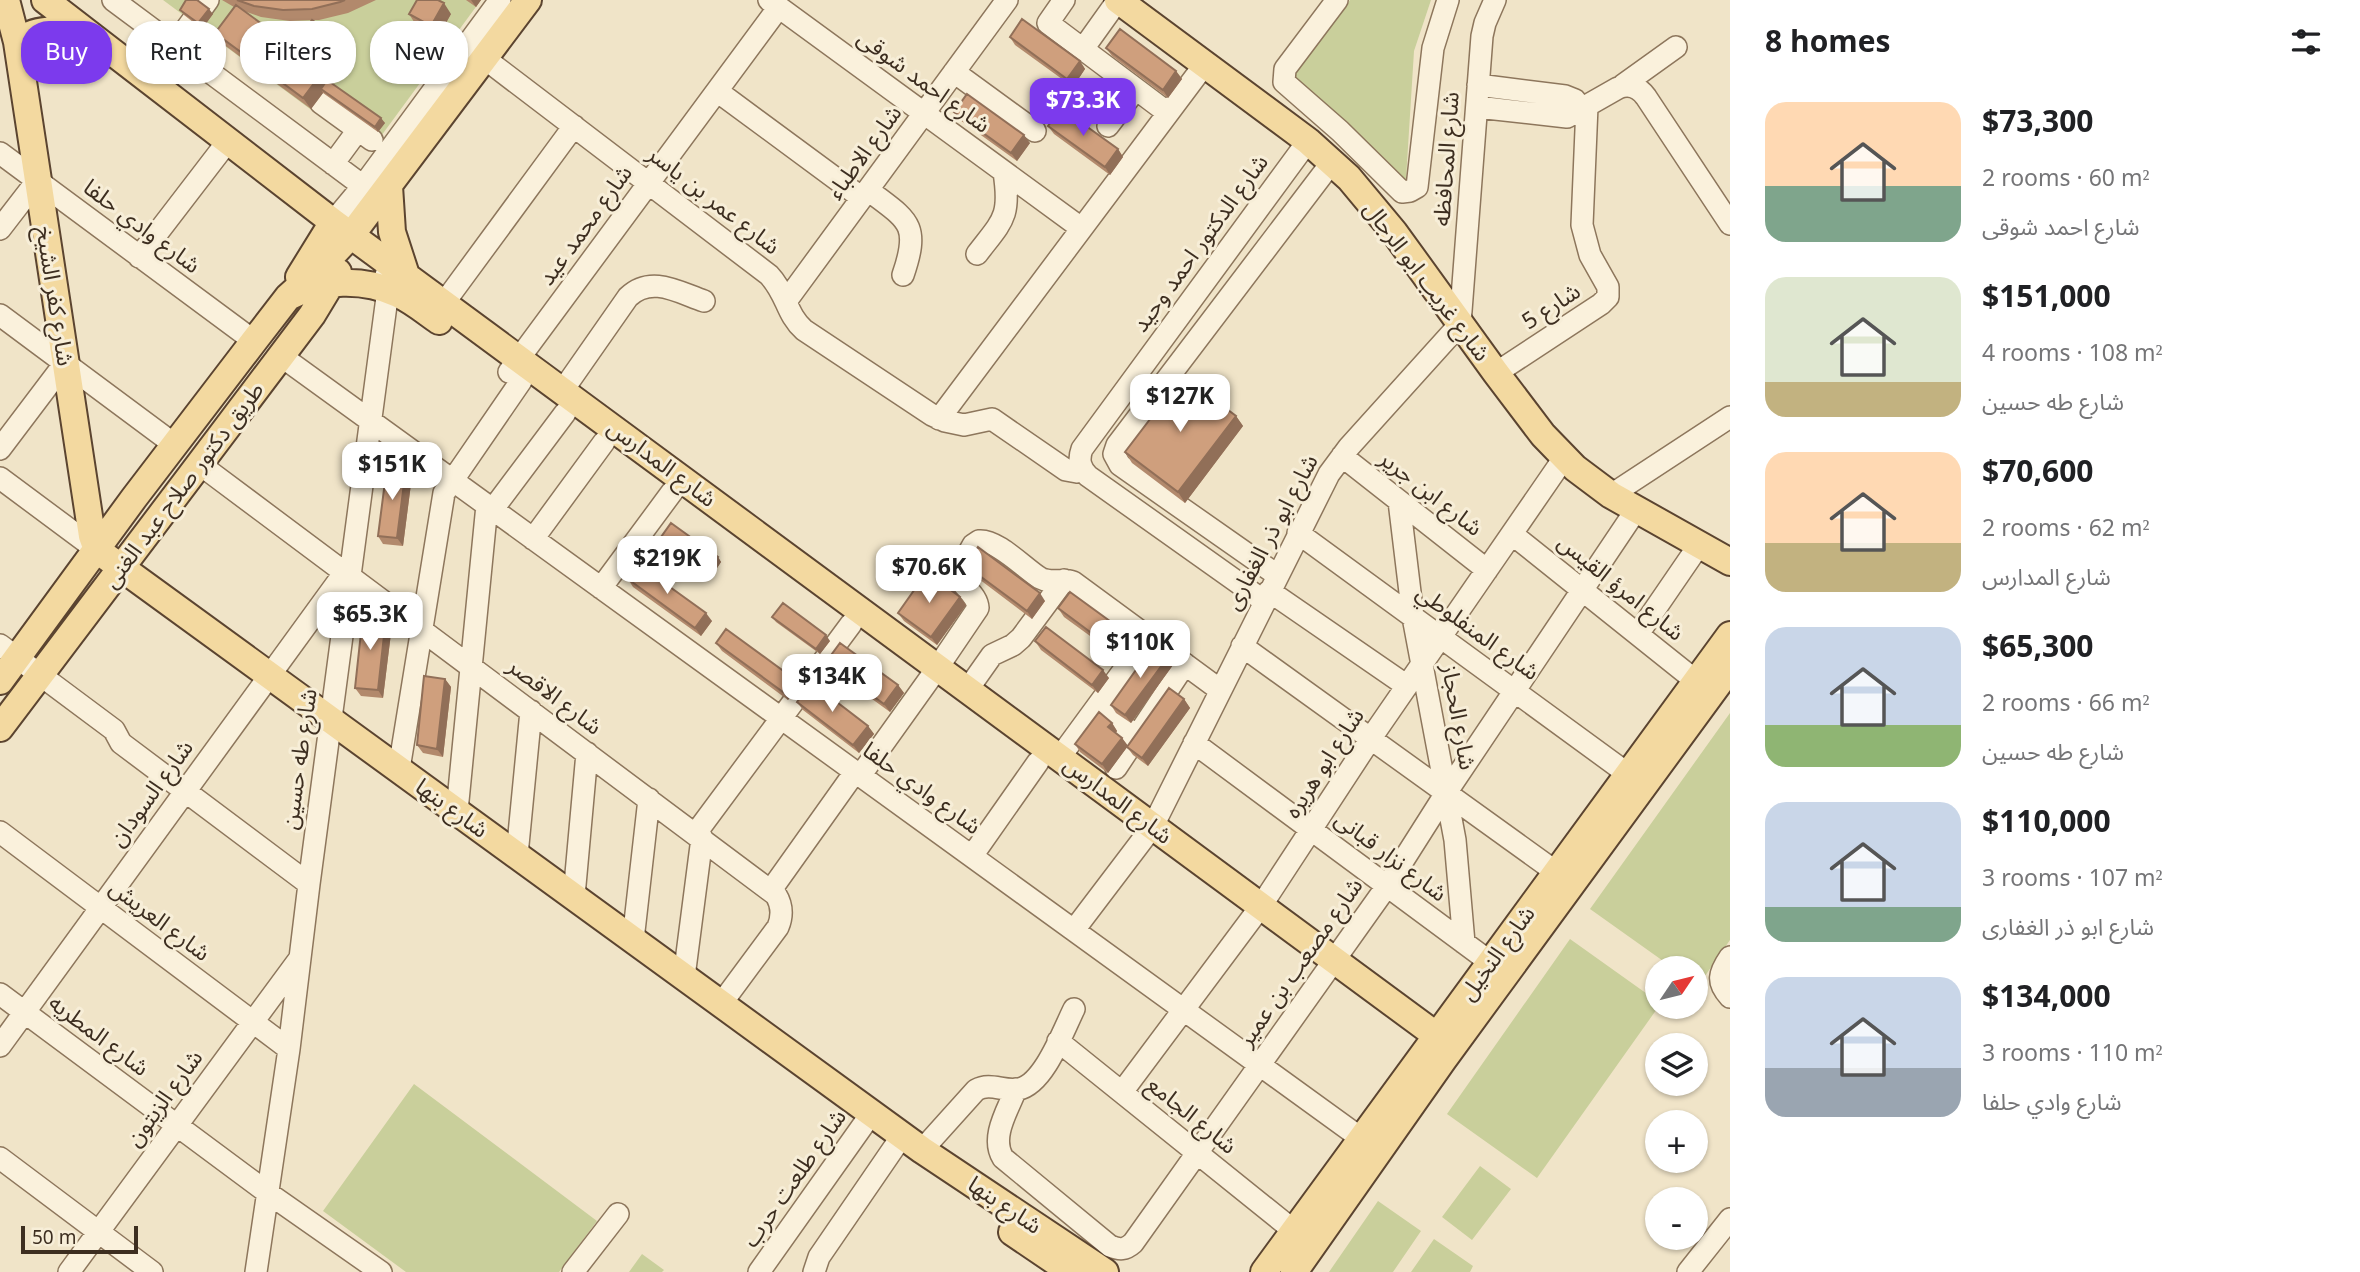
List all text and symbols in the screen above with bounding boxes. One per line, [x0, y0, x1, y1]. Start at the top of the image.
text: 8 homes [1765, 11, 1890, 74]
street label: شارع احمد شوقى [846, 15, 1002, 147]
chip: Buy [21, 21, 112, 84]
chip: Rent [126, 21, 226, 84]
chip: Filters [240, 21, 356, 84]
chip: New [370, 21, 468, 84]
icon: filters [2287, 23, 2325, 61]
text: $73.3K [1046, 76, 1120, 125]
pin: $73.3K [1026, 78, 1140, 138]
street label: شارع المحافظه [1417, 90, 1476, 228]
text: $73,300 [1982, 91, 2094, 154]
street label: شارع الاطباء [812, 94, 916, 211]
icon: home [1821, 130, 1905, 214]
street label: شارع عمر بن ياسر [635, 131, 792, 269]
street label: شارع الدكتور احمد وحيد [1118, 143, 1283, 344]
street label: شارع محمد عيد [524, 154, 647, 297]
text: 2 rooms · 60 m² [1982, 154, 2149, 203]
street label: شارع وادي حلفا [71, 165, 212, 288]
street label: شارع غريب ابو الرجال [1349, 189, 1504, 373]
text: شارع احمد شوقى [1982, 203, 2139, 252]
street label: شارع كفر الشيخ [19, 222, 90, 370]
text: $151,000 [1982, 266, 2111, 329]
street label: شارع 5 [1511, 268, 1591, 344]
icon: home [1821, 305, 1905, 389]
text: 4 rooms · 108 m² [1982, 329, 2163, 378]
street label: طريق دكتور صلاح عبد الغنى [88, 370, 278, 600]
text: $127K [1146, 372, 1214, 421]
pin: $127K [1131, 374, 1229, 434]
text: شارع طه حسين [1982, 378, 2124, 427]
street label: شارع المدارس [596, 405, 728, 522]
street label: شارع ابن جرير [1366, 436, 1494, 551]
text: $151K [358, 440, 426, 489]
text: $70,600 [1982, 441, 2094, 504]
pin: $151K [343, 442, 441, 502]
street label: شارع ابو ذر الغفارى [1209, 445, 1333, 620]
icon: home [1821, 480, 1905, 564]
text: 2 rooms · 62 m² [1982, 504, 2149, 553]
street label: شارع امرؤ القيس [1545, 520, 1696, 655]
text: $219K [633, 534, 701, 583]
pin: $219K [618, 536, 716, 596]
text: $70.6K [892, 543, 966, 592]
pin: $70.6K [872, 546, 986, 605]
text: شارع المدارس [1982, 553, 2111, 602]
street label: شارع المنفلوطي [1405, 570, 1551, 695]
text: $65.3K [333, 590, 407, 639]
pin: $65.3K [313, 592, 427, 652]
text: $65,300 [1982, 616, 2094, 679]
text: $110K [1106, 618, 1174, 667]
pin: $110K [1091, 620, 1189, 680]
street label: شارع الاقصر [495, 643, 614, 749]
text: $134K [798, 652, 866, 701]
pin: $134K [783, 654, 881, 714]
icon: home [1821, 655, 1905, 739]
street label: شارع الحجاز [1425, 659, 1492, 774]
text: 2 rooms · 66 m² [1982, 679, 2149, 728]
street label: شارع طه حسين [265, 685, 334, 833]
street label: شارع ابو هريره [1270, 697, 1379, 829]
street label: شارع السودان [95, 728, 208, 858]
street label: شارع وادي حلفا [851, 728, 993, 849]
text: شارع طه حسين [1982, 728, 2124, 777]
street label: شارع المدارس [1052, 742, 1184, 859]
street label: شارع بنها [404, 764, 500, 853]
text: $110,000 [1982, 791, 2111, 854]
street label: شارع نزار قبانى [1323, 797, 1459, 916]
icon: home [1821, 830, 1905, 914]
text: 3 rooms · 107 m² [1982, 854, 2163, 903]
street label: شارع العريش [98, 865, 222, 976]
street label: شارع مصعب بن عمير [1223, 867, 1378, 1059]
street label: شارع النخيل [1445, 894, 1550, 1012]
text: شارع ابو ذر الغفارى [1982, 903, 2154, 952]
north arrow [1645, 956, 1708, 1018]
map controls [1645, 956, 1708, 1250]
text: $134,000 [1982, 966, 2111, 1029]
street label: شارع المطريه [37, 980, 161, 1091]
icon: home [1821, 1005, 1905, 1089]
text: 3 rooms · 110 m² [1982, 1029, 2163, 1078]
button: layers [1645, 1033, 1708, 1096]
street label: شارع الزيتون [111, 1038, 217, 1158]
street label: شارع الجامع [1134, 1062, 1249, 1168]
text: شارع وادي حلفا [1982, 1078, 2122, 1127]
street label: شارع طلعت حرب [728, 1098, 861, 1259]
button: + [1645, 1110, 1708, 1173]
street label: شارع بنها [957, 1162, 1053, 1249]
button: − [1645, 1187, 1708, 1250]
text: 50 m [32, 1218, 76, 1258]
scale bar [21, 1223, 138, 1255]

